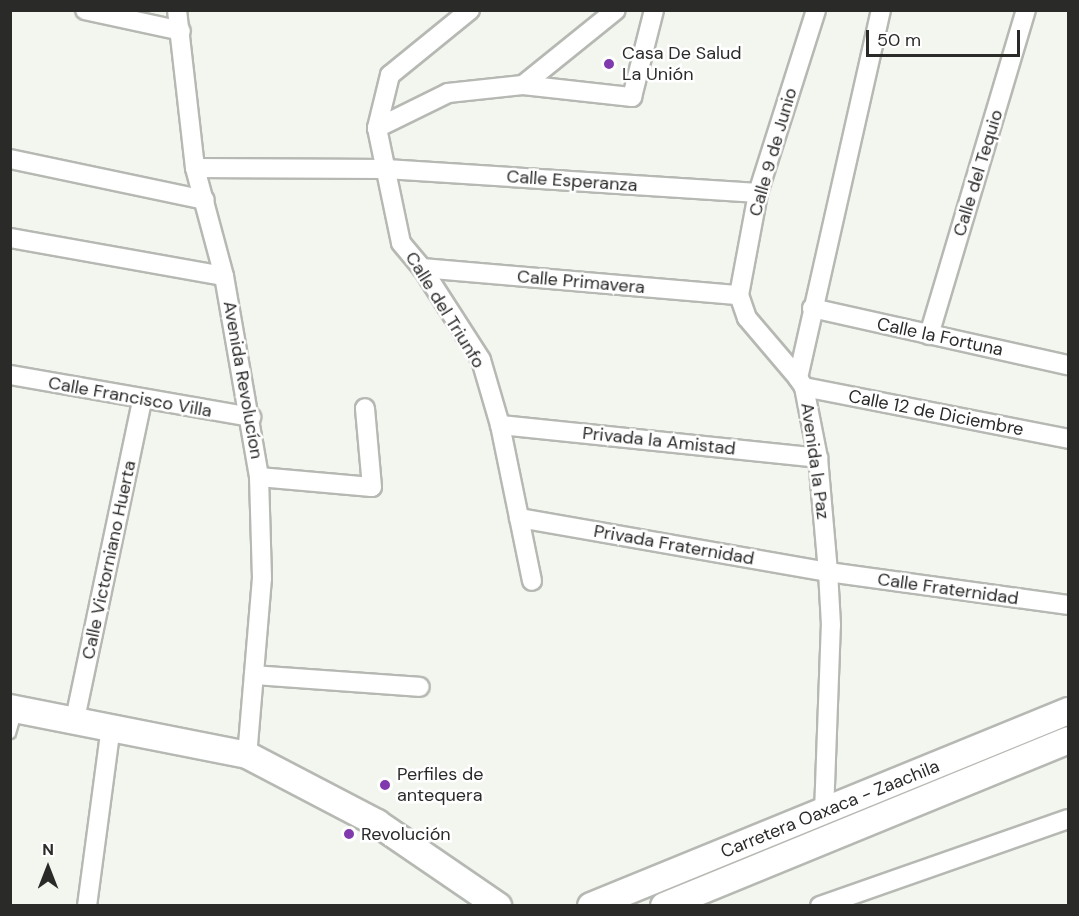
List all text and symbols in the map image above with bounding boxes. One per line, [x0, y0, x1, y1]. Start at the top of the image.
scale bar [869, 18, 1024, 56]
text: 50 m [877, 28, 921, 52]
place label: Casa De Salud La Unión [622, 43, 742, 86]
marker: Casa De Salud La Unión [600, 55, 618, 73]
street label: Calle 9 de Junio [744, 85, 802, 219]
street label: Calle del Tequio [948, 107, 1008, 239]
street label: Calle Esperanza [506, 166, 638, 196]
street label: Calle del Triunfo [401, 248, 489, 372]
street label: Calle Primavera [516, 266, 646, 298]
street label: Avenida Revolucíon [218, 299, 268, 461]
street label: Calle la Fortuna [875, 313, 1005, 361]
street label: Calle Francisco Villa [47, 372, 213, 422]
street label: Calle 12 de Diciembre [846, 385, 1026, 441]
street label: Avenida la Paz [796, 401, 834, 521]
street label: Privada la Amistad [581, 422, 737, 460]
street label: Calle Victorniano Huerta [77, 459, 141, 661]
street label: Privada Fraternidad [592, 520, 756, 570]
street label: Calle Fraternidad [876, 568, 1020, 610]
street label: Carretera Oaxaca - Zaachila [718, 755, 942, 863]
place label: Perfiles de antequera [397, 764, 484, 806]
marker: Perfiles de antequera [378, 778, 392, 792]
place label: Revolución [361, 823, 451, 845]
marker: Revolución [342, 827, 356, 841]
north arrow [18, 838, 78, 898]
text: N [42, 839, 54, 860]

